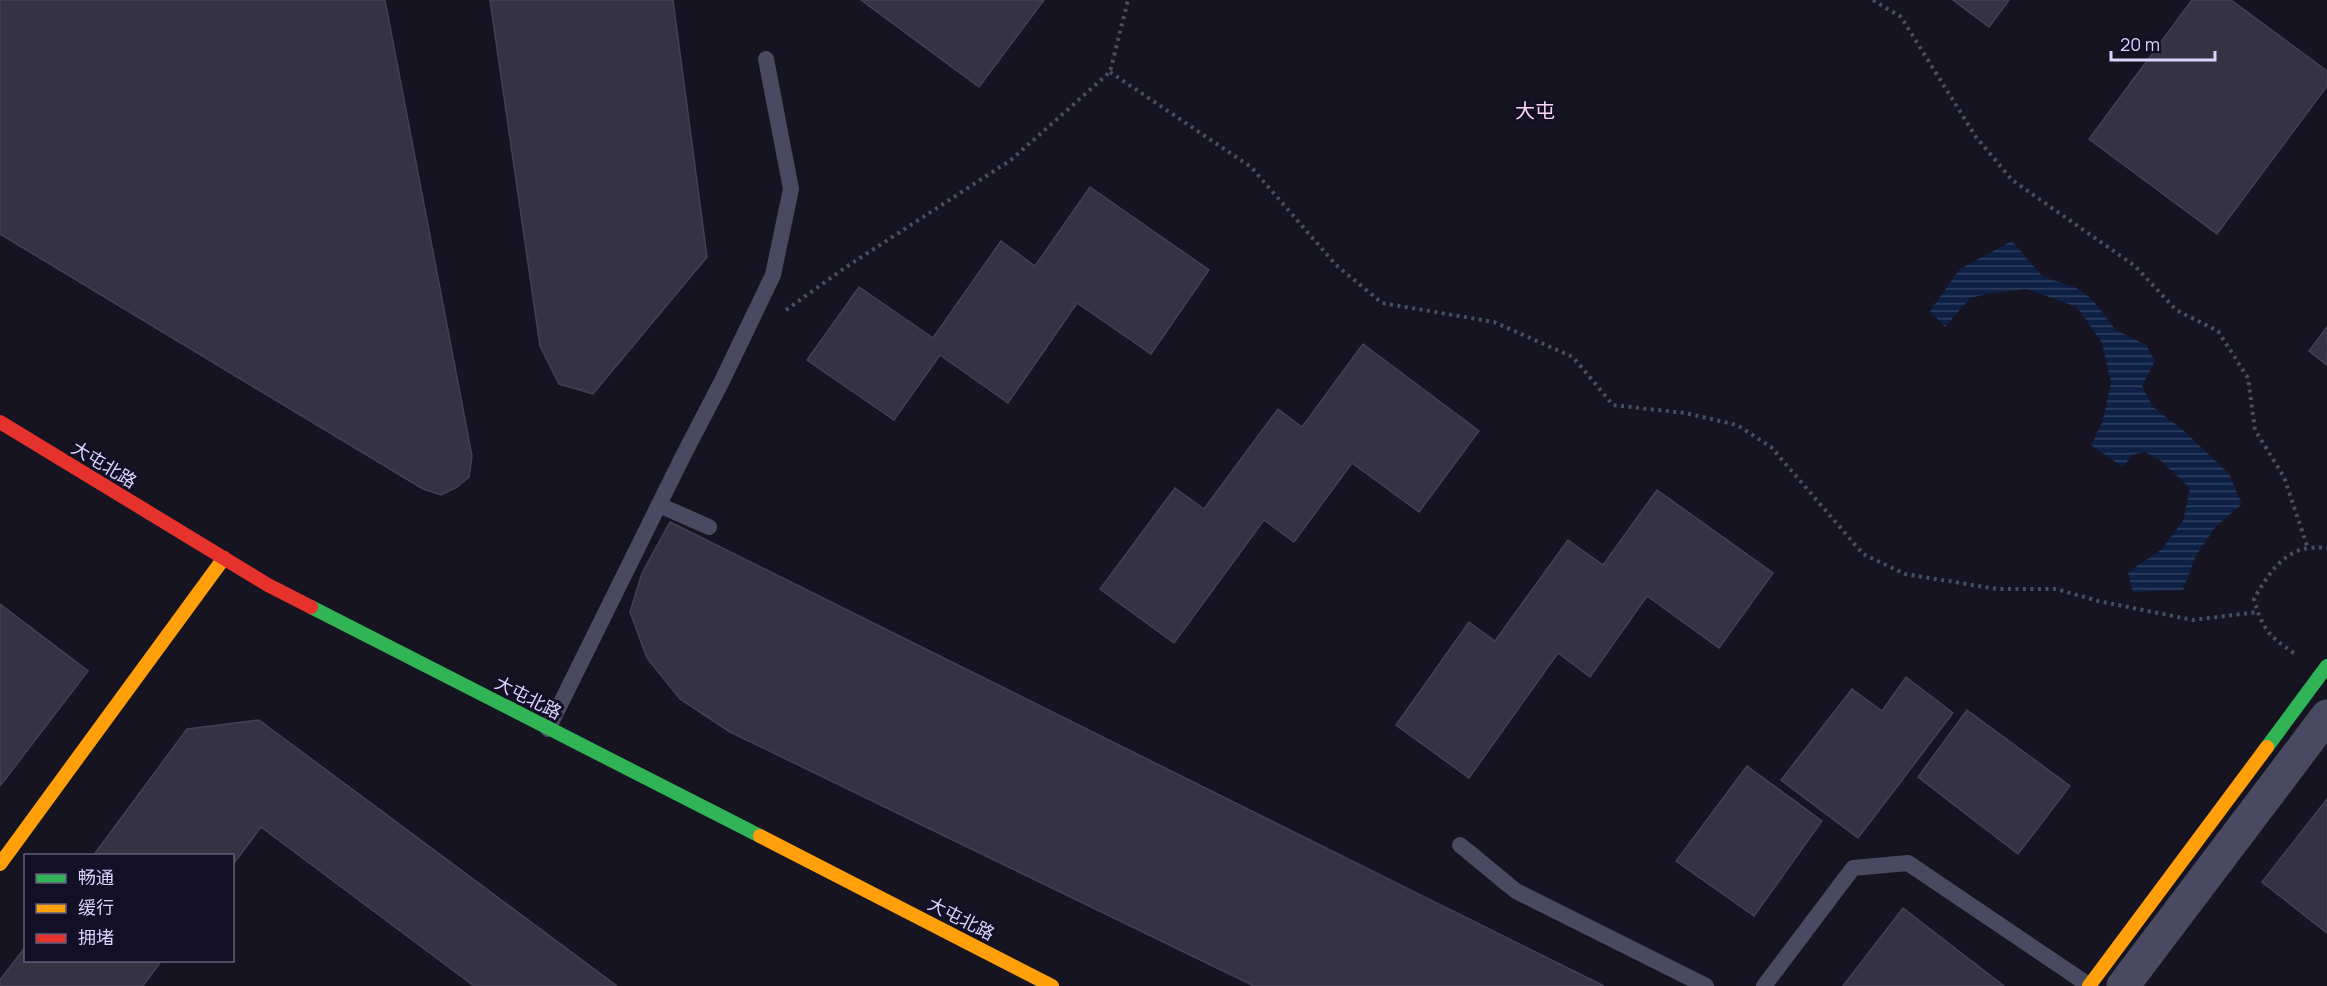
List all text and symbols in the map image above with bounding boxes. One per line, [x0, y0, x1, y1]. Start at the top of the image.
scale bar [2111, 24, 2214, 62]
text: 20 m [2120, 32, 2160, 56]
district label: 大屯 [1515, 97, 1555, 124]
street label: 大屯北路 [67, 435, 142, 493]
street label: 大屯北路 [491, 670, 566, 724]
legend [24, 854, 234, 962]
text: 畅通 [78, 865, 114, 889]
street label: 大屯北路 [924, 891, 999, 945]
text: 缓行 [78, 895, 114, 919]
text: 拥堵 [78, 925, 114, 949]

